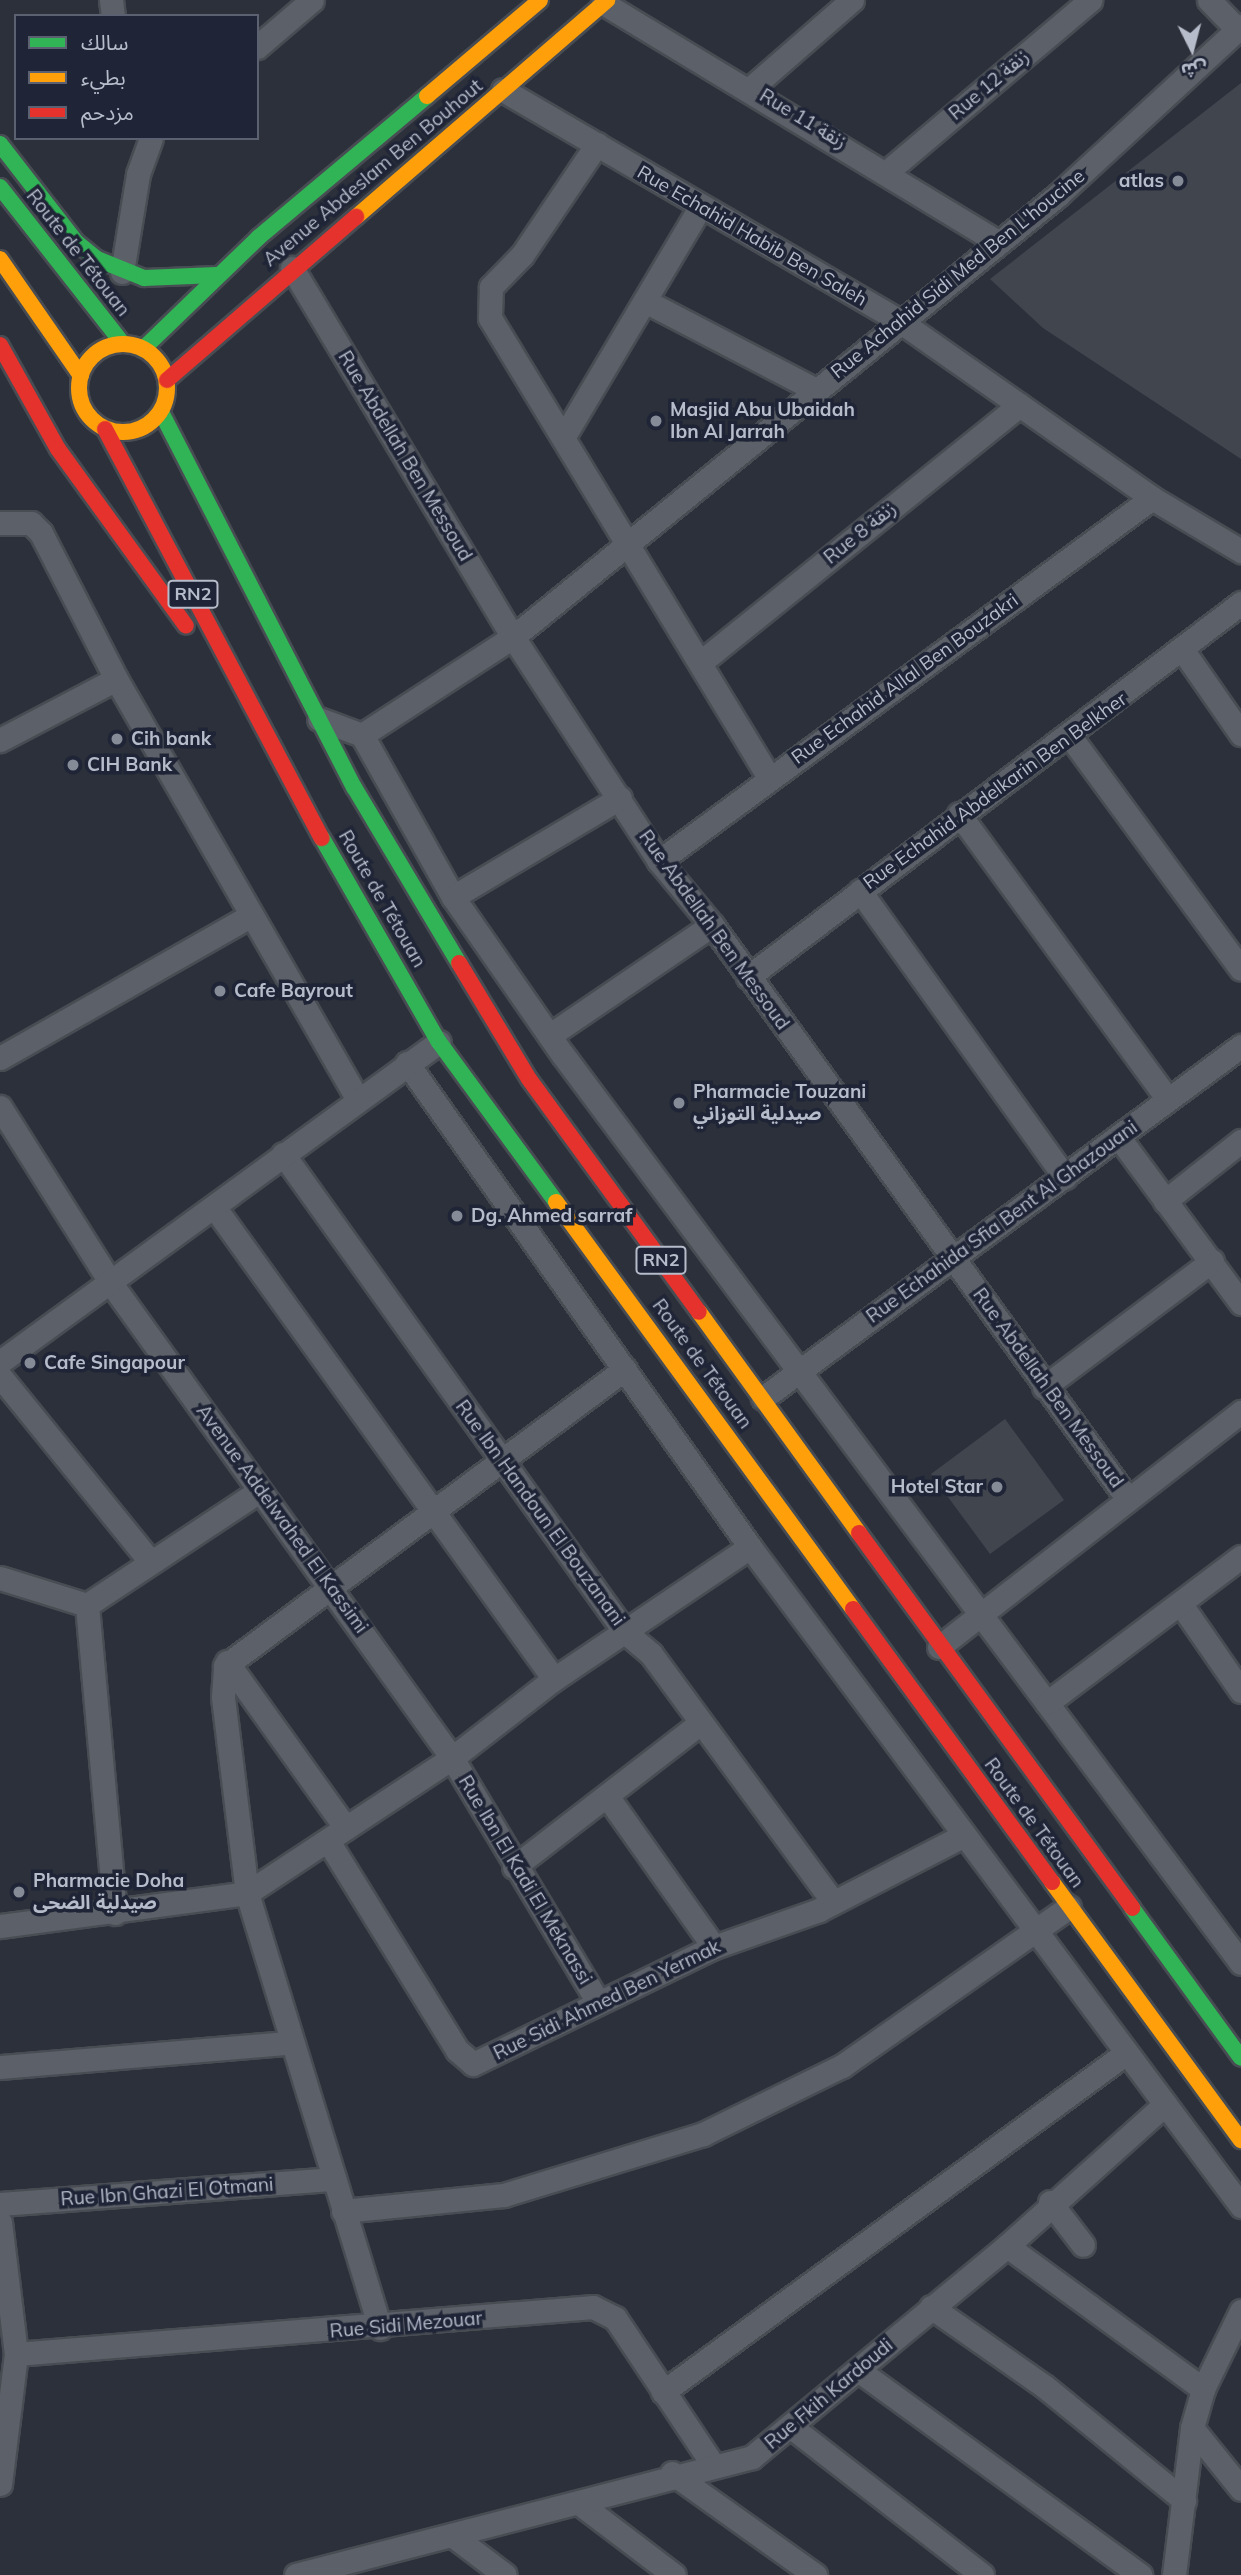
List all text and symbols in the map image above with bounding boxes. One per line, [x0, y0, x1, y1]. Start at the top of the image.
legend [14, 14, 259, 140]
north arrow [1157, 14, 1227, 84]
text: سالك [81, 29, 128, 55]
street label: Rue 12 زنقة [944, 45, 1034, 125]
text: ش [1180, 57, 1208, 83]
text: بطيء [81, 64, 126, 90]
street label: Avenue Abdeslam Ben Bouhout [259, 75, 487, 271]
street label: Rue 11 زنقة [755, 84, 851, 154]
text: مزدحم [81, 99, 134, 125]
street label: Rue Echahid Habib Ben Saleh [633, 161, 871, 311]
street label: Rue Achahid Sidi Med Ben L'houcine [827, 165, 1089, 383]
place label: atlas [1119, 170, 1164, 192]
marker: atlas [1170, 173, 1186, 189]
street label: Route de Tétouan [21, 185, 135, 321]
street label: Rue Abdellah Ben Messoud [333, 347, 477, 565]
place label: Masjid Abu Ubaidah Ibn Al Jarrah [670, 399, 855, 443]
marker: Masjid Abu Ubaidah Ibn Al Jarrah [648, 413, 664, 429]
street label: Rue 8 زنقة [819, 497, 901, 569]
road number: RN2 [167, 580, 219, 608]
street label: Rue Echahid Allal Ben Bouzakri [787, 589, 1023, 769]
street label: Rue Echahid Abdelkarin Ben Belkher [859, 688, 1131, 894]
place label: Cih bank [131, 728, 211, 750]
marker: Cih bank [109, 731, 125, 747]
place label: CIH Bank [87, 754, 172, 776]
marker: CIH Bank [65, 757, 81, 773]
street label: Route de Tétouan [333, 826, 431, 972]
street label: Rue Abdellah Ben Messoud [634, 826, 794, 1034]
place label: Cafe Bayrout [234, 980, 353, 1002]
marker: Cafe Bayrout [212, 983, 228, 999]
place label: Pharmacie Touzani صيدلية التوزاني [693, 1081, 866, 1125]
marker: Pharmacie Touzani صيدلية التوزاني [671, 1095, 687, 1111]
street label: Rue Echahida Sfia Bent Al Ghazouani [862, 1116, 1142, 1328]
place label: Dg. Ahmed sarraf [471, 1205, 632, 1227]
marker: Dg. Ahmed sarraf [449, 1208, 465, 1224]
road number: RN2 [635, 1246, 687, 1274]
street label: Rue Abdellah Ben Messoud [968, 1284, 1128, 1492]
street label: Route de Tétouan [647, 1295, 757, 1433]
place label: Cafe Singapour [44, 1352, 185, 1374]
marker: Cafe Singapour [22, 1355, 38, 1371]
street label: Rue Ibn Handoun El Bouzanani [451, 1396, 629, 1630]
street label: Avenue Addelwahed El Kassimi [191, 1400, 373, 1638]
place label: Hotel Star [891, 1476, 983, 1498]
marker: Hotel Star [989, 1479, 1005, 1495]
street label: Route de Tétouan [979, 1754, 1089, 1892]
street label: Rue Ibn El Kadi El Meknassi [453, 1771, 597, 1989]
place label: Pharmacie Doha صيدلية الضحى [33, 1870, 184, 1914]
marker: Pharmacie Doha صيدلية الضحى [11, 1884, 27, 1900]
street label: Rue Sidi Ahmed Ben Yermak [490, 1935, 724, 2065]
street label: Rue Ibn Ghazi El Otmani [60, 2173, 274, 2211]
street label: Rue Sidi Mezouar [329, 2307, 483, 2343]
street label: Rue Fkih Kardoudi [760, 2334, 898, 2454]

